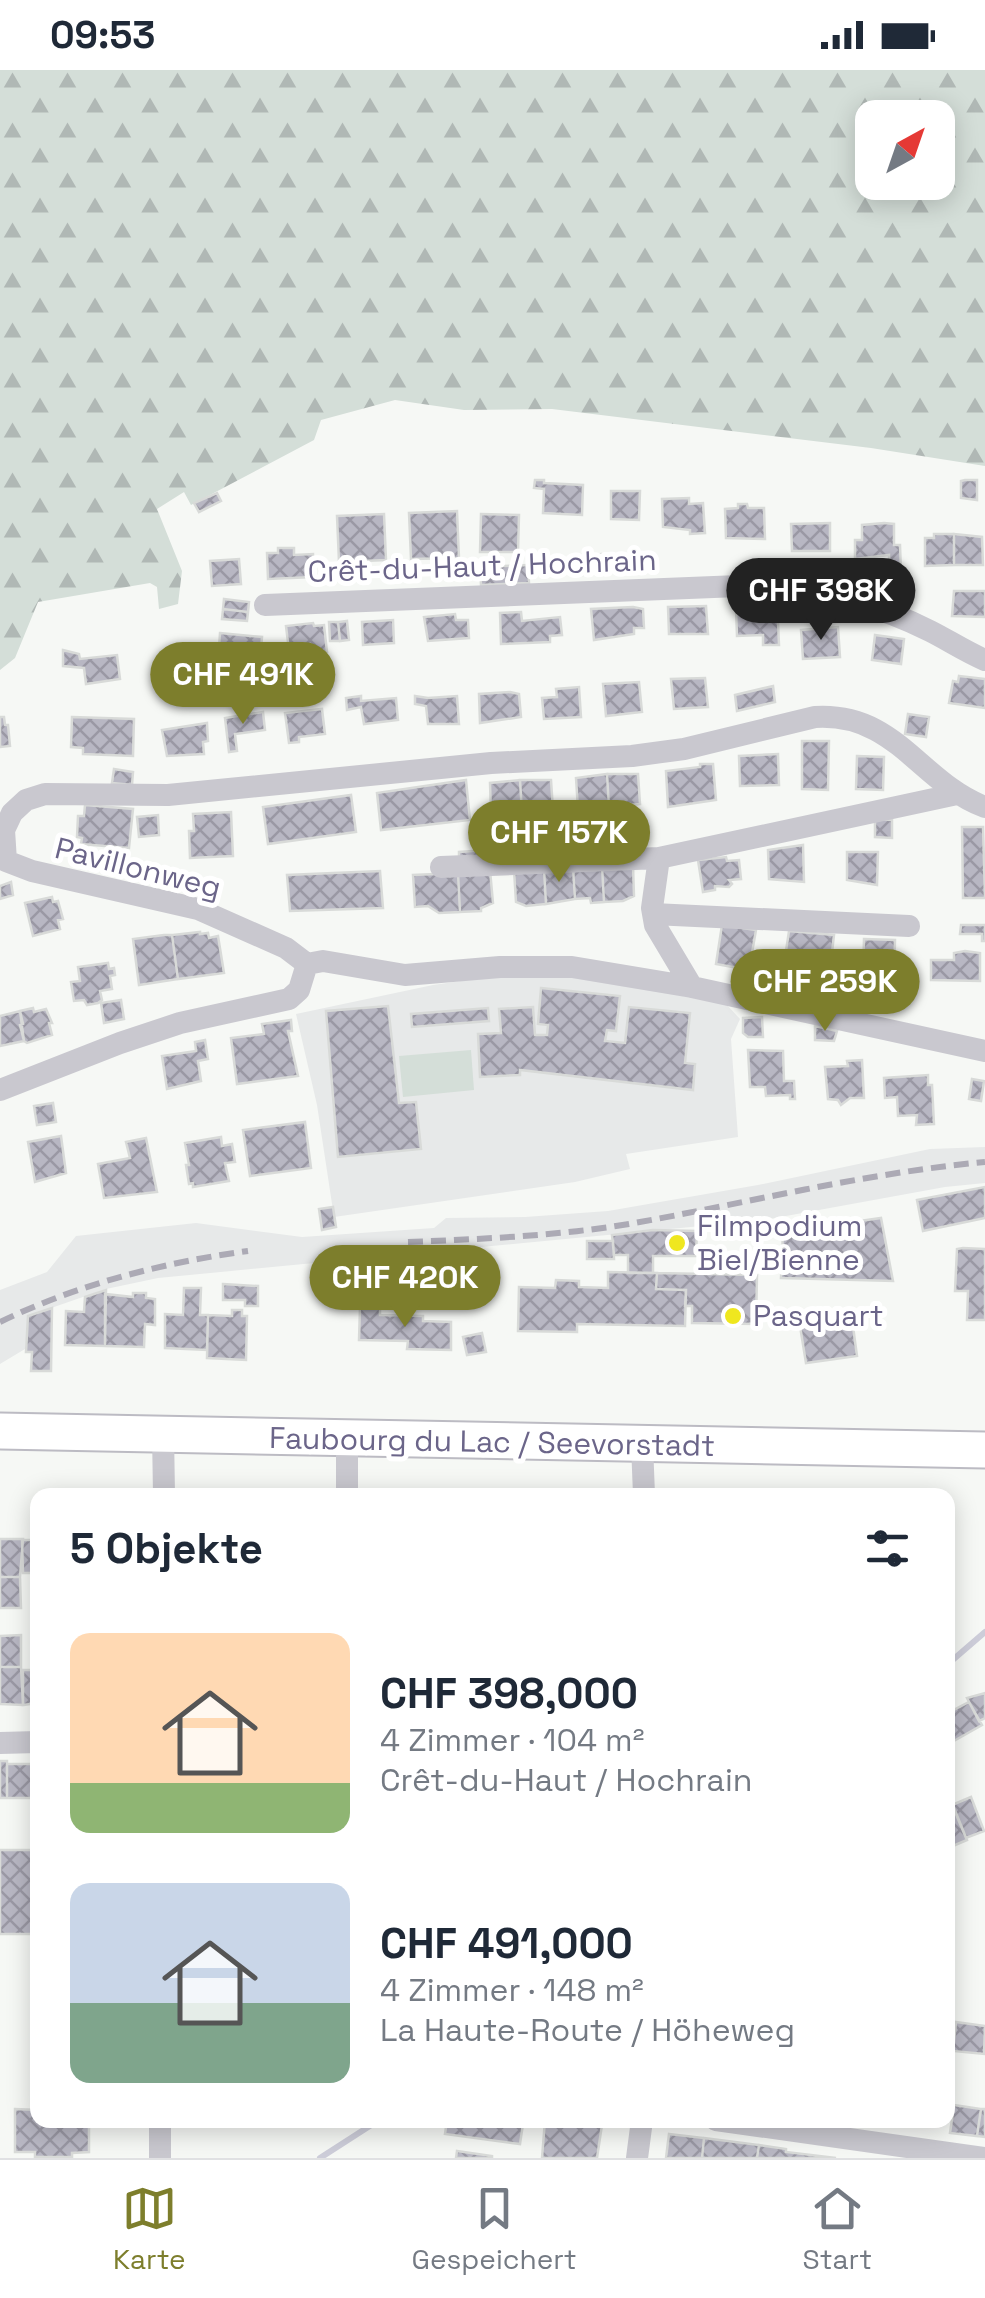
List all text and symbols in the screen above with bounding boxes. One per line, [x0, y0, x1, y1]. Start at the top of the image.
text: 09:53 [50, 11, 155, 59]
north arrow [855, 100, 955, 200]
map controls [855, 100, 955, 200]
street label: Crêt-du-Haut / Hochrain [307, 540, 657, 591]
pin: CHF 398K [718, 558, 924, 643]
text: CHF 398K [748, 570, 894, 610]
pin: CHF 491K [140, 642, 346, 727]
text: CHF 491K [172, 654, 314, 694]
pin: CHF 157K [456, 800, 662, 885]
text: CHF 157K [490, 812, 628, 852]
street label: Pavillonweg [51, 828, 225, 907]
pin: CHF 259K [722, 949, 928, 1034]
text: CHF 259K [753, 961, 897, 1001]
place label: Filmpodium Biel/Bienne [697, 1206, 862, 1279]
marker: Filmpodium Biel/Bienne [666, 1232, 688, 1254]
pin: CHF 420K [302, 1245, 508, 1330]
text: CHF 420K [332, 1257, 478, 1297]
place label: Pasquart [753, 1296, 884, 1335]
marker: Pasquart [722, 1305, 744, 1327]
street label: Faubourg du Lac / Seevorstadt [269, 1418, 715, 1465]
icon: filters [860, 1521, 915, 1576]
text: 5 Objekte [70, 1522, 263, 1575]
text: CHF 398,000 [380, 1667, 638, 1720]
icon: home [150, 1673, 270, 1793]
text: 4 Zimmer · 104 m² [380, 1720, 644, 1760]
text: Crêt-du-Haut / Hochrain [380, 1760, 752, 1800]
text: CHF 491,000 [380, 1917, 633, 1970]
icon: home [150, 1923, 270, 2043]
text: 4 Zimmer · 148 m² [380, 1970, 644, 2010]
text: La Haute-Route / Höheweg [380, 2010, 795, 2050]
tab: Karte [113, 2181, 186, 2277]
tab: Gespeichert [411, 2181, 577, 2277]
tab: Start [803, 2181, 872, 2277]

